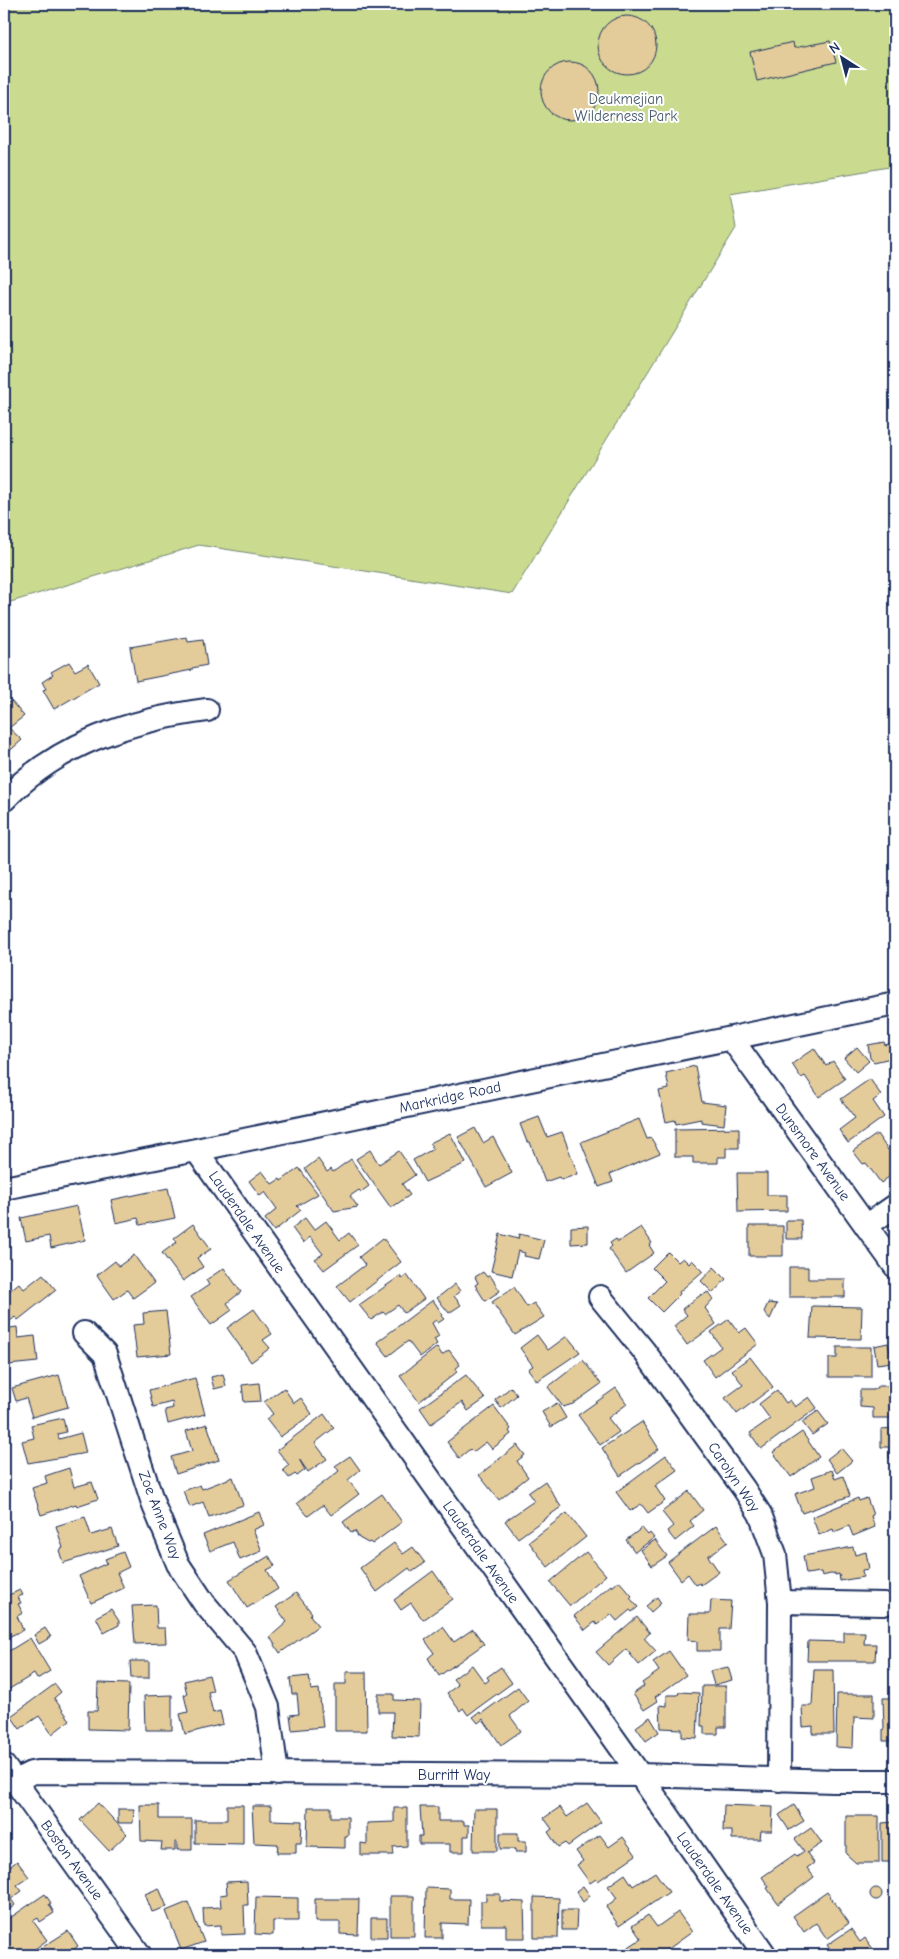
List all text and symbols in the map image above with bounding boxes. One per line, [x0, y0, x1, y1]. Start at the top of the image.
north arrow [816, 32, 866, 82]
text: N [826, 38, 843, 57]
park label: Deukmejian Wilderness Park [574, 90, 678, 125]
street label: Markridge Road [397, 1077, 503, 1117]
street label: Dunsmore Avenue [772, 1100, 855, 1205]
street label: Lauderdale Avenue [205, 1167, 289, 1277]
street label: Carolyn Way [704, 1439, 764, 1516]
street label: Zoe Anne Way [135, 1468, 185, 1562]
street label: Lauderdale Avenue [439, 1497, 523, 1607]
street label: Burritt Way [418, 1766, 490, 1784]
street label: Boston Avenue [37, 1817, 107, 1904]
street label: Lauderdale Avenue [673, 1828, 757, 1938]

